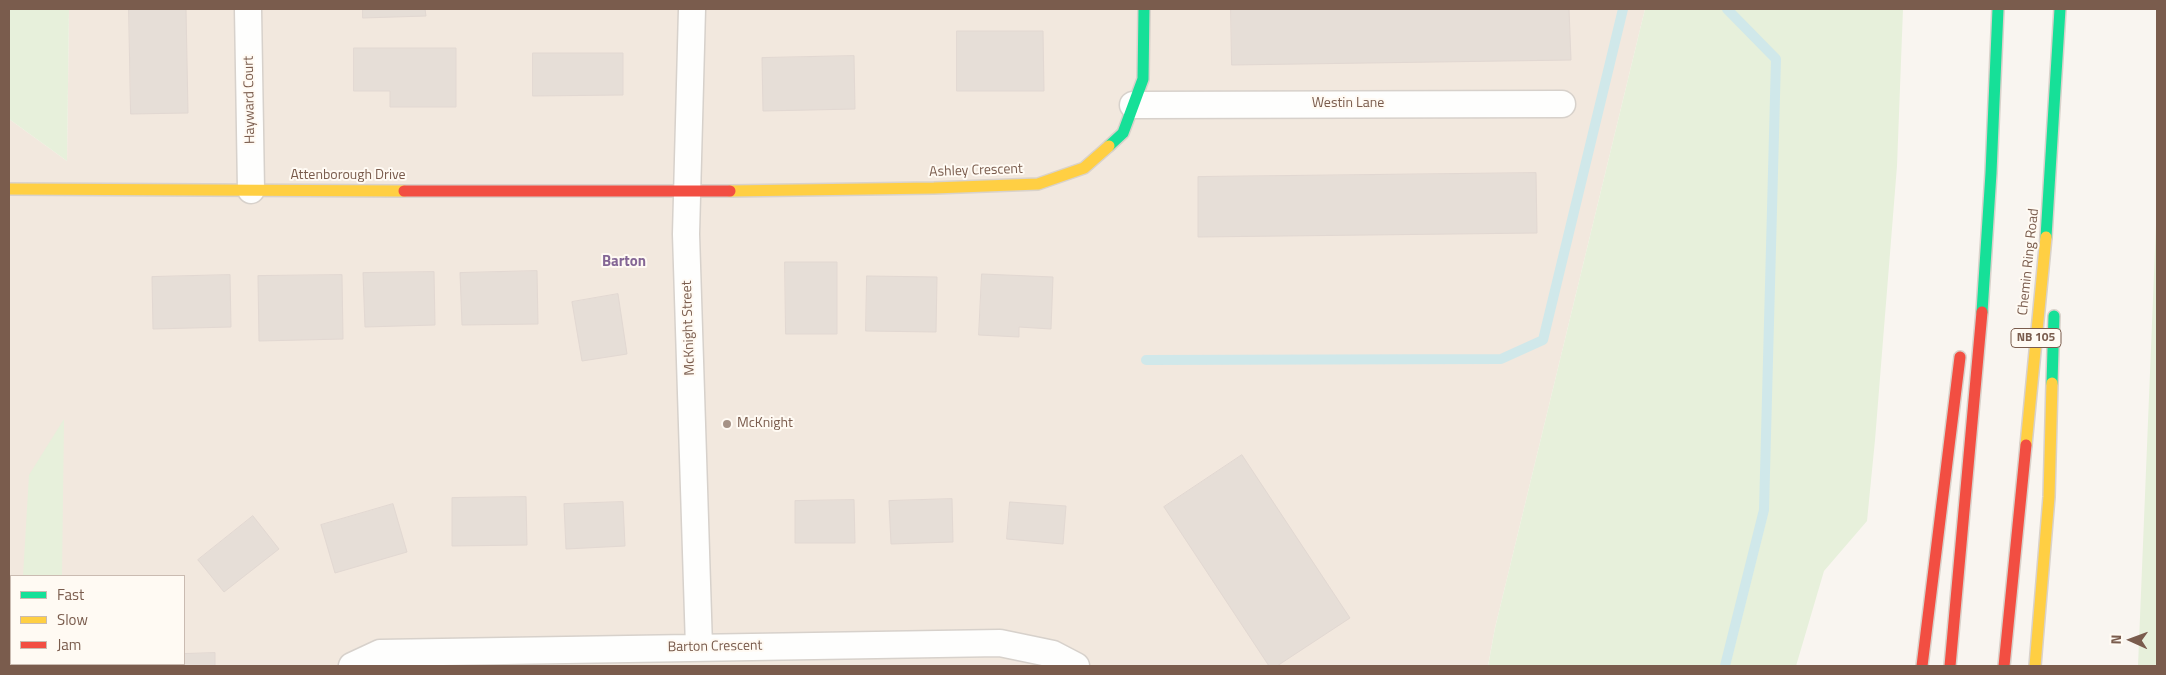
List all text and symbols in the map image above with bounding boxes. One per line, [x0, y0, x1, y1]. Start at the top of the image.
street label: Hayward Court [241, 56, 259, 144]
street label: Westin Lane [1312, 96, 1384, 112]
street label: Ashley Crescent [929, 161, 1023, 181]
street label: Attenborough Drive [290, 168, 406, 184]
street label: Chemin Ring Road [2015, 208, 2043, 316]
district label: Barton [602, 253, 646, 271]
street label: McKnight Street [679, 280, 699, 376]
road number: NB 105 [2011, 328, 2061, 348]
place label: McKnight [737, 416, 793, 432]
marker: McKnight [721, 418, 733, 430]
legend [10, 575, 185, 665]
text: Fast [57, 583, 84, 606]
text: Slow [57, 608, 88, 631]
north arrow [2106, 615, 2156, 665]
text: Jam [57, 633, 81, 656]
text: N [2105, 634, 2126, 645]
street label: Barton Crescent [668, 638, 762, 656]

